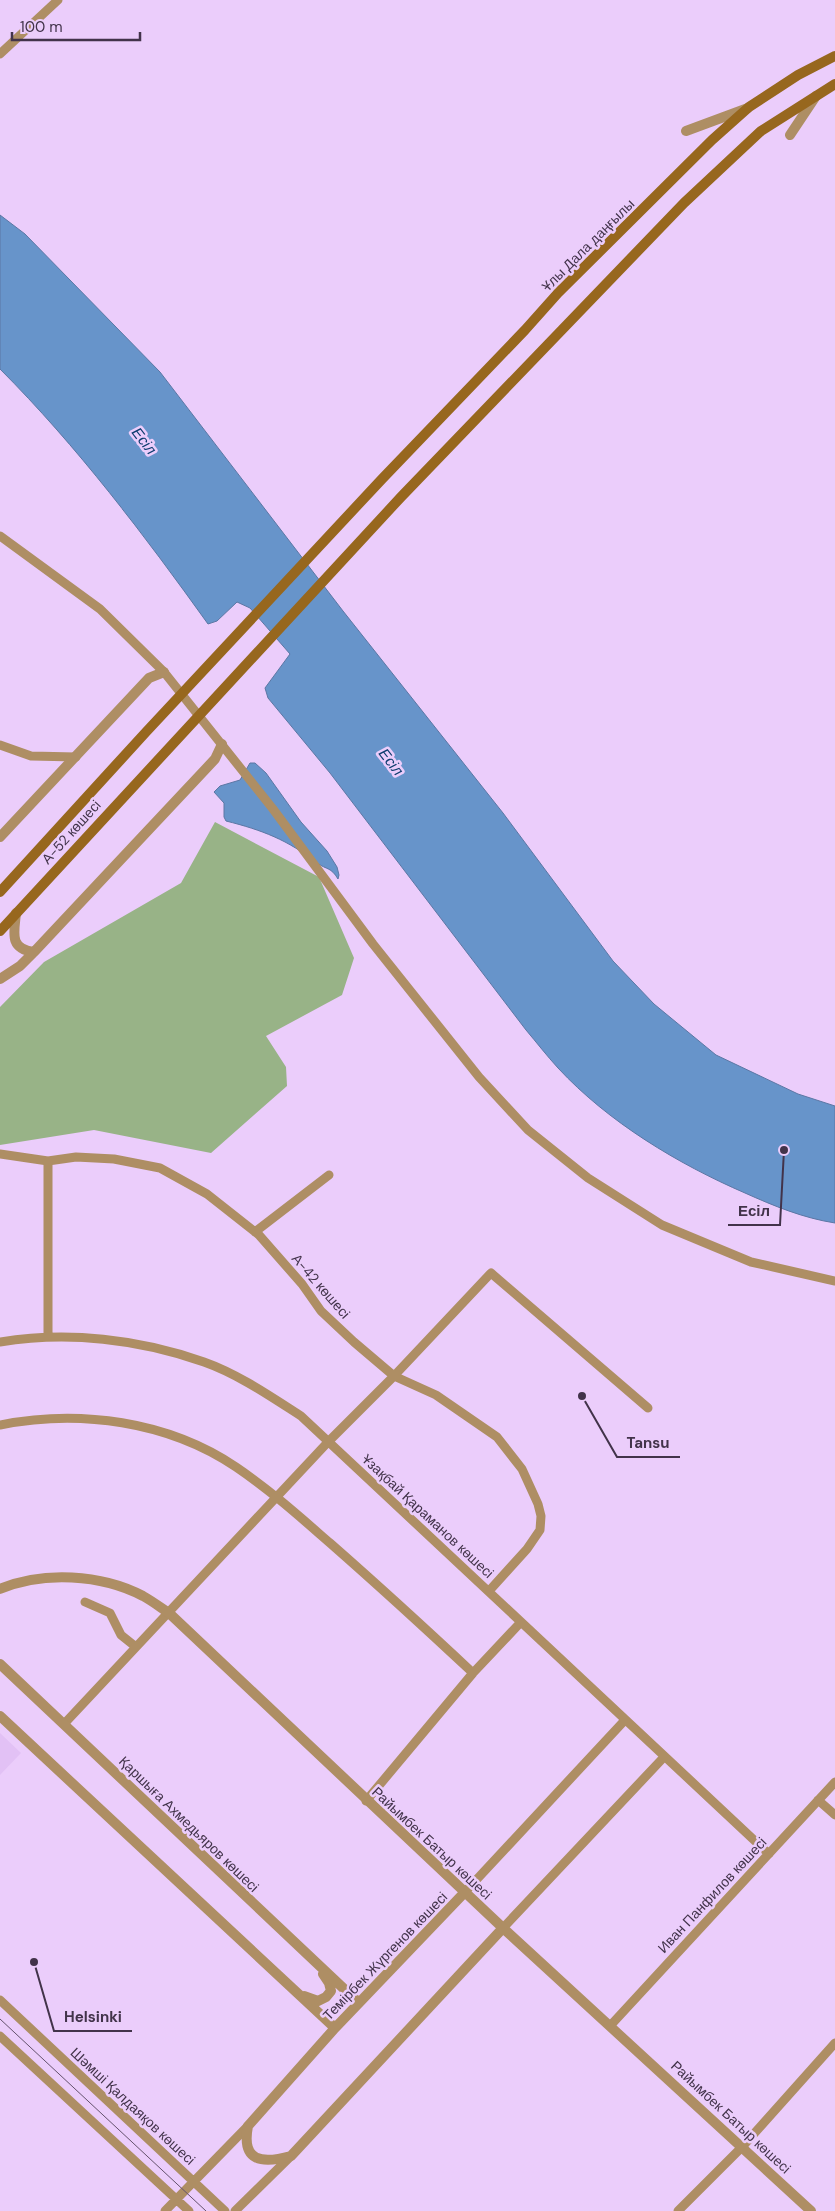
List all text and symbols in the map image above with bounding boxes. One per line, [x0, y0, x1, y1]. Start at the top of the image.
scale bar [12, 10, 140, 42]
text: 100 m [20, 17, 63, 37]
street label: Ұлы Дала даңғылы [538, 195, 638, 295]
water label: Есіл [127, 423, 161, 459]
water label: Есіл [374, 744, 408, 780]
street label: А-52 көшесі [38, 796, 104, 868]
callout: Есіл [728, 1195, 780, 1225]
text: Есіл [738, 1201, 770, 1221]
street label: А-42 көшесі [288, 1250, 354, 1322]
callout: Tansu [617, 1427, 680, 1457]
text: Tansu [627, 1433, 669, 1453]
street label: Ұзақбай Қараманов көшесі [358, 1450, 498, 1582]
street label: Қаршыға Ахмедьяров көшесі [115, 1752, 263, 1896]
street label: Райымбек Батыр көшесі [368, 1783, 496, 1903]
street label: Иван Панфилов көшесі [654, 1833, 770, 1957]
street label: Темірбек Жүргенов көшесі [319, 1888, 451, 2024]
callout: Helsinki [54, 2001, 132, 2031]
text: Helsinki [64, 2007, 122, 2027]
street label: Шәмші Қалдаяқов көшесі [67, 2043, 199, 2169]
street label: Райымбек Батыр көшесі [667, 2057, 795, 2177]

